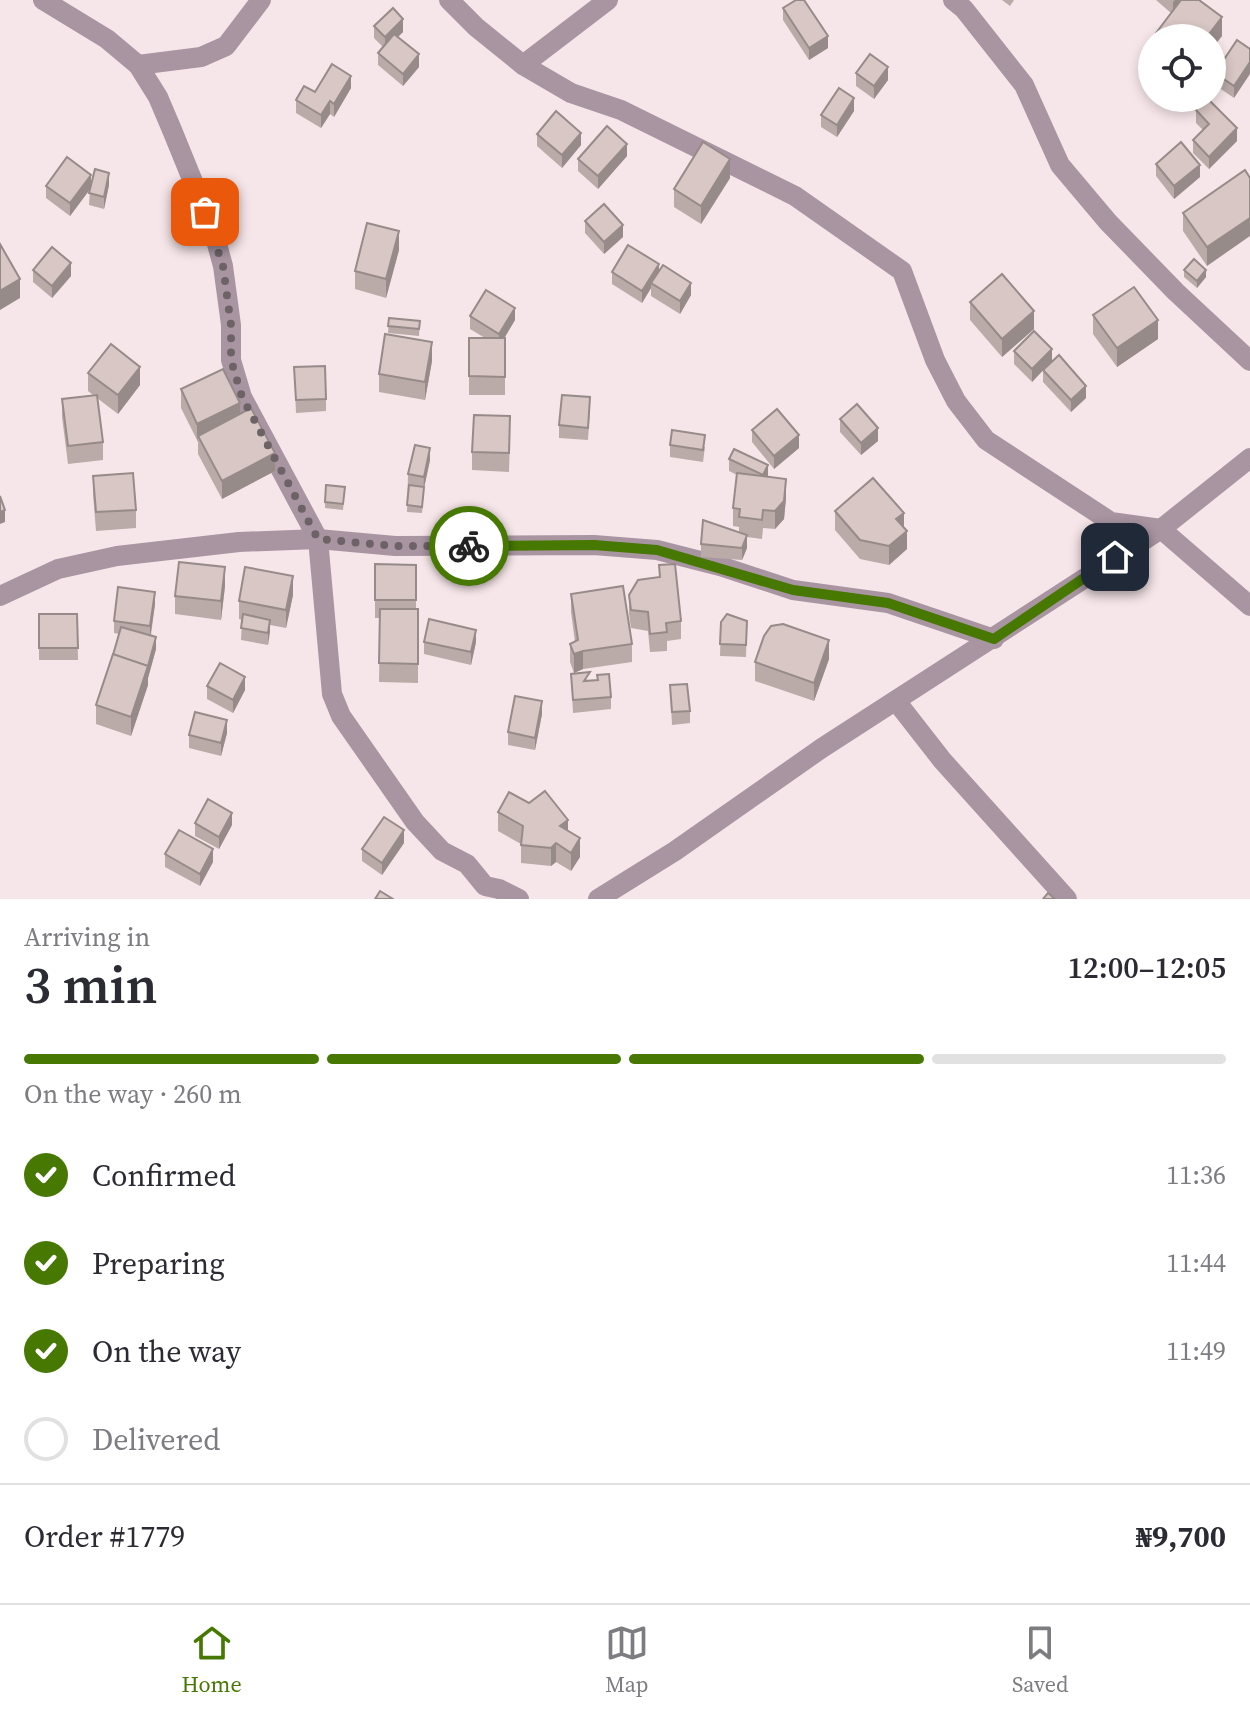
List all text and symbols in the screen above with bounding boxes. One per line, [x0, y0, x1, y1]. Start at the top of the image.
map controls [1138, 24, 1226, 112]
button: locate [1138, 24, 1226, 112]
pin [171, 178, 239, 246]
icon: bag [183, 190, 227, 234]
courier [429, 506, 509, 586]
pin [1081, 523, 1149, 591]
icon: bike [447, 524, 491, 568]
icon: home [1093, 535, 1137, 579]
text: Arriving in [24, 919, 150, 955]
text: 12:00–12:05 [1067, 947, 1226, 988]
text: 3 min [24, 949, 157, 1020]
text: On the way · 260 m [24, 1076, 242, 1112]
icon: check [24, 1153, 68, 1197]
text: Confirmed [92, 1155, 236, 1196]
text: 11:36 [1166, 1157, 1226, 1193]
icon: check [24, 1241, 68, 1285]
text: Preparing [92, 1243, 225, 1284]
text: 11:44 [1166, 1245, 1226, 1281]
icon: check [24, 1329, 68, 1373]
text: On the way [92, 1331, 241, 1372]
text: 11:49 [1166, 1333, 1226, 1369]
text: Delivered [92, 1419, 220, 1460]
text: Order #1779 [24, 1516, 185, 1557]
text: ₦9,700 [1136, 1516, 1226, 1557]
tab: Home [182, 1621, 242, 1699]
tab: Map [605, 1621, 649, 1699]
tab: Saved [1012, 1621, 1068, 1699]

